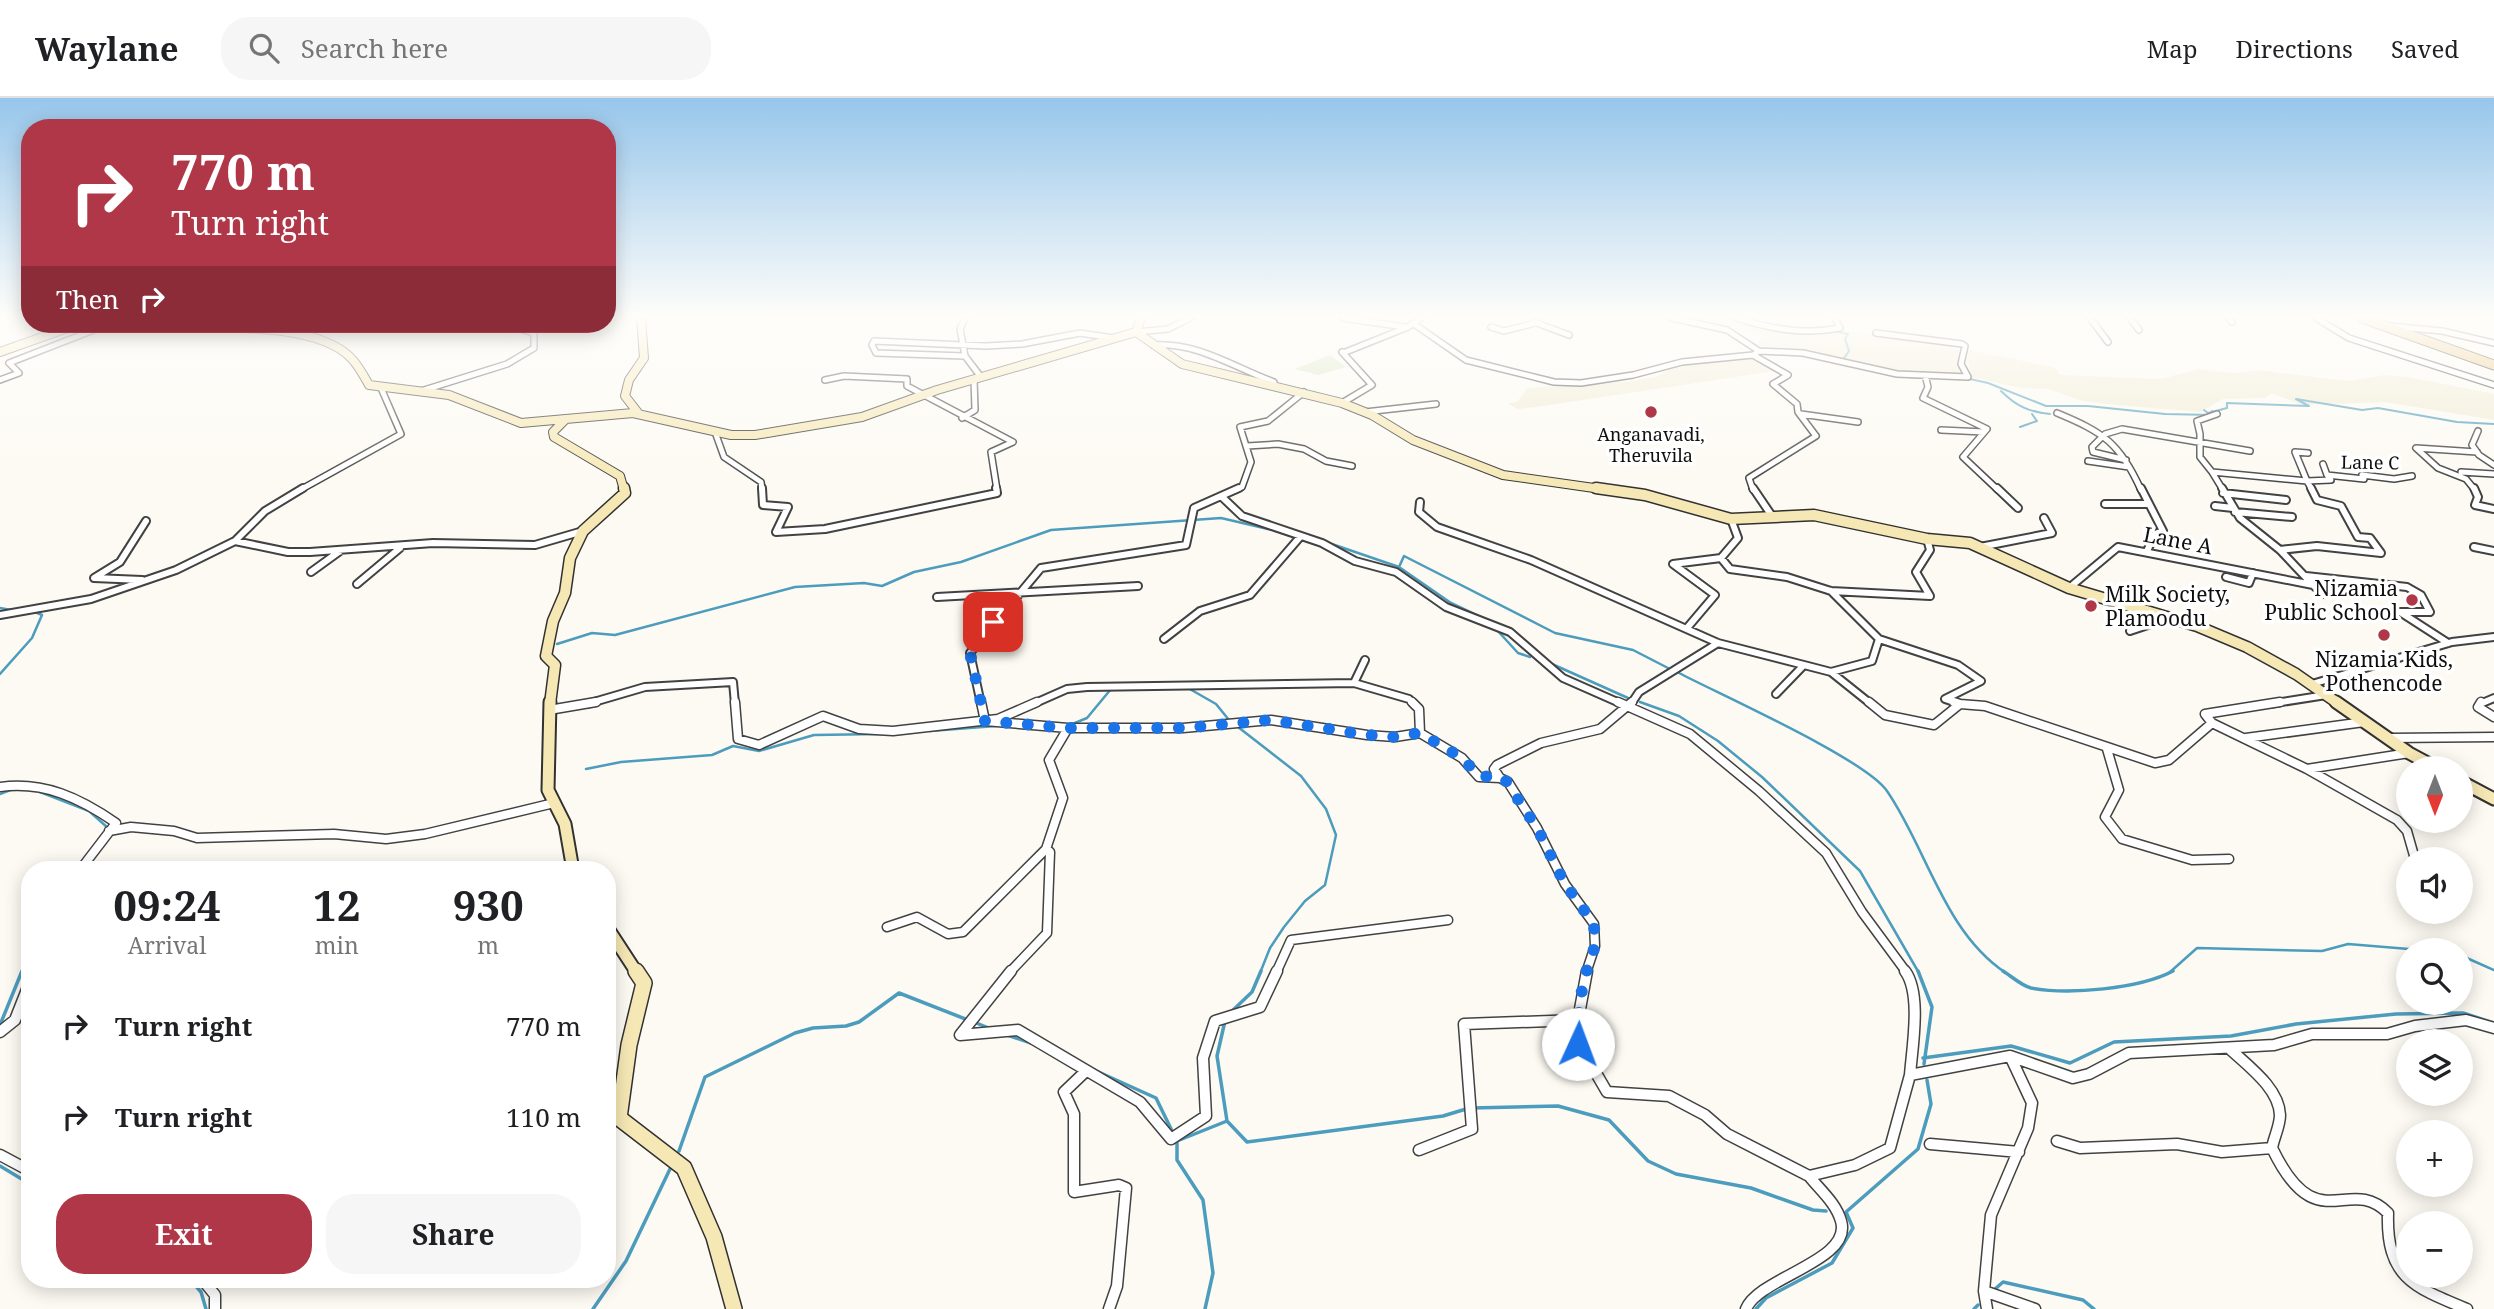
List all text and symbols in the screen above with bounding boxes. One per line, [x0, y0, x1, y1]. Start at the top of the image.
search box [221, 17, 711, 80]
text: Waylane [35, 26, 179, 71]
icon: search [245, 29, 283, 67]
text: Search here [301, 30, 448, 66]
text: Map [2147, 32, 2198, 65]
text: Directions [2236, 32, 2353, 65]
text: Saved [2391, 32, 2459, 65]
text: 770 m [171, 138, 315, 204]
icon: right [56, 147, 147, 238]
text: Turn right [171, 201, 329, 244]
icon: right [133, 280, 171, 318]
text: Then [56, 281, 119, 317]
marker: Anganavadi, Theruvila [1643, 404, 1659, 420]
place label: Anganavadi, Theruvila [1597, 422, 1705, 467]
street label: Lane C [2341, 449, 2399, 475]
street label: Lane A [2141, 520, 2215, 560]
place label: Nizamia Public School [2264, 574, 2398, 626]
place label: Milk Society, Plamoodu [2105, 580, 2230, 632]
pin [963, 592, 1023, 652]
marker: Nizamia Public School [2404, 592, 2420, 608]
marker: Milk Society, Plamoodu [2083, 598, 2099, 614]
icon: arrive [974, 603, 1012, 641]
marker: Nizamia Kids, Pothencode [2376, 627, 2392, 643]
place label: Nizamia Kids, Pothencode [2315, 645, 2453, 697]
north arrow [2396, 756, 2473, 833]
map controls [2396, 756, 2473, 1288]
button: sound [2396, 847, 2473, 924]
text: 09:24 [113, 876, 221, 933]
text: 12 [313, 876, 360, 933]
text: 930 [453, 876, 524, 933]
text: Arrival [128, 929, 206, 961]
text: min [315, 929, 359, 961]
text: m [477, 929, 499, 961]
button: search [2396, 938, 2473, 1015]
icon: right [56, 1007, 94, 1045]
position arrow [1541, 1007, 1615, 1081]
text: Turn right [115, 1008, 252, 1044]
text: 770 m [506, 1008, 581, 1044]
button: layers [2396, 1029, 2473, 1106]
icon: right [56, 1098, 94, 1136]
text: Turn right [115, 1099, 252, 1135]
text: 110 m [506, 1099, 581, 1135]
button: + [2396, 1120, 2473, 1197]
button: Exit [56, 1194, 312, 1274]
button: Share [326, 1194, 581, 1274]
button: − [2396, 1211, 2473, 1288]

